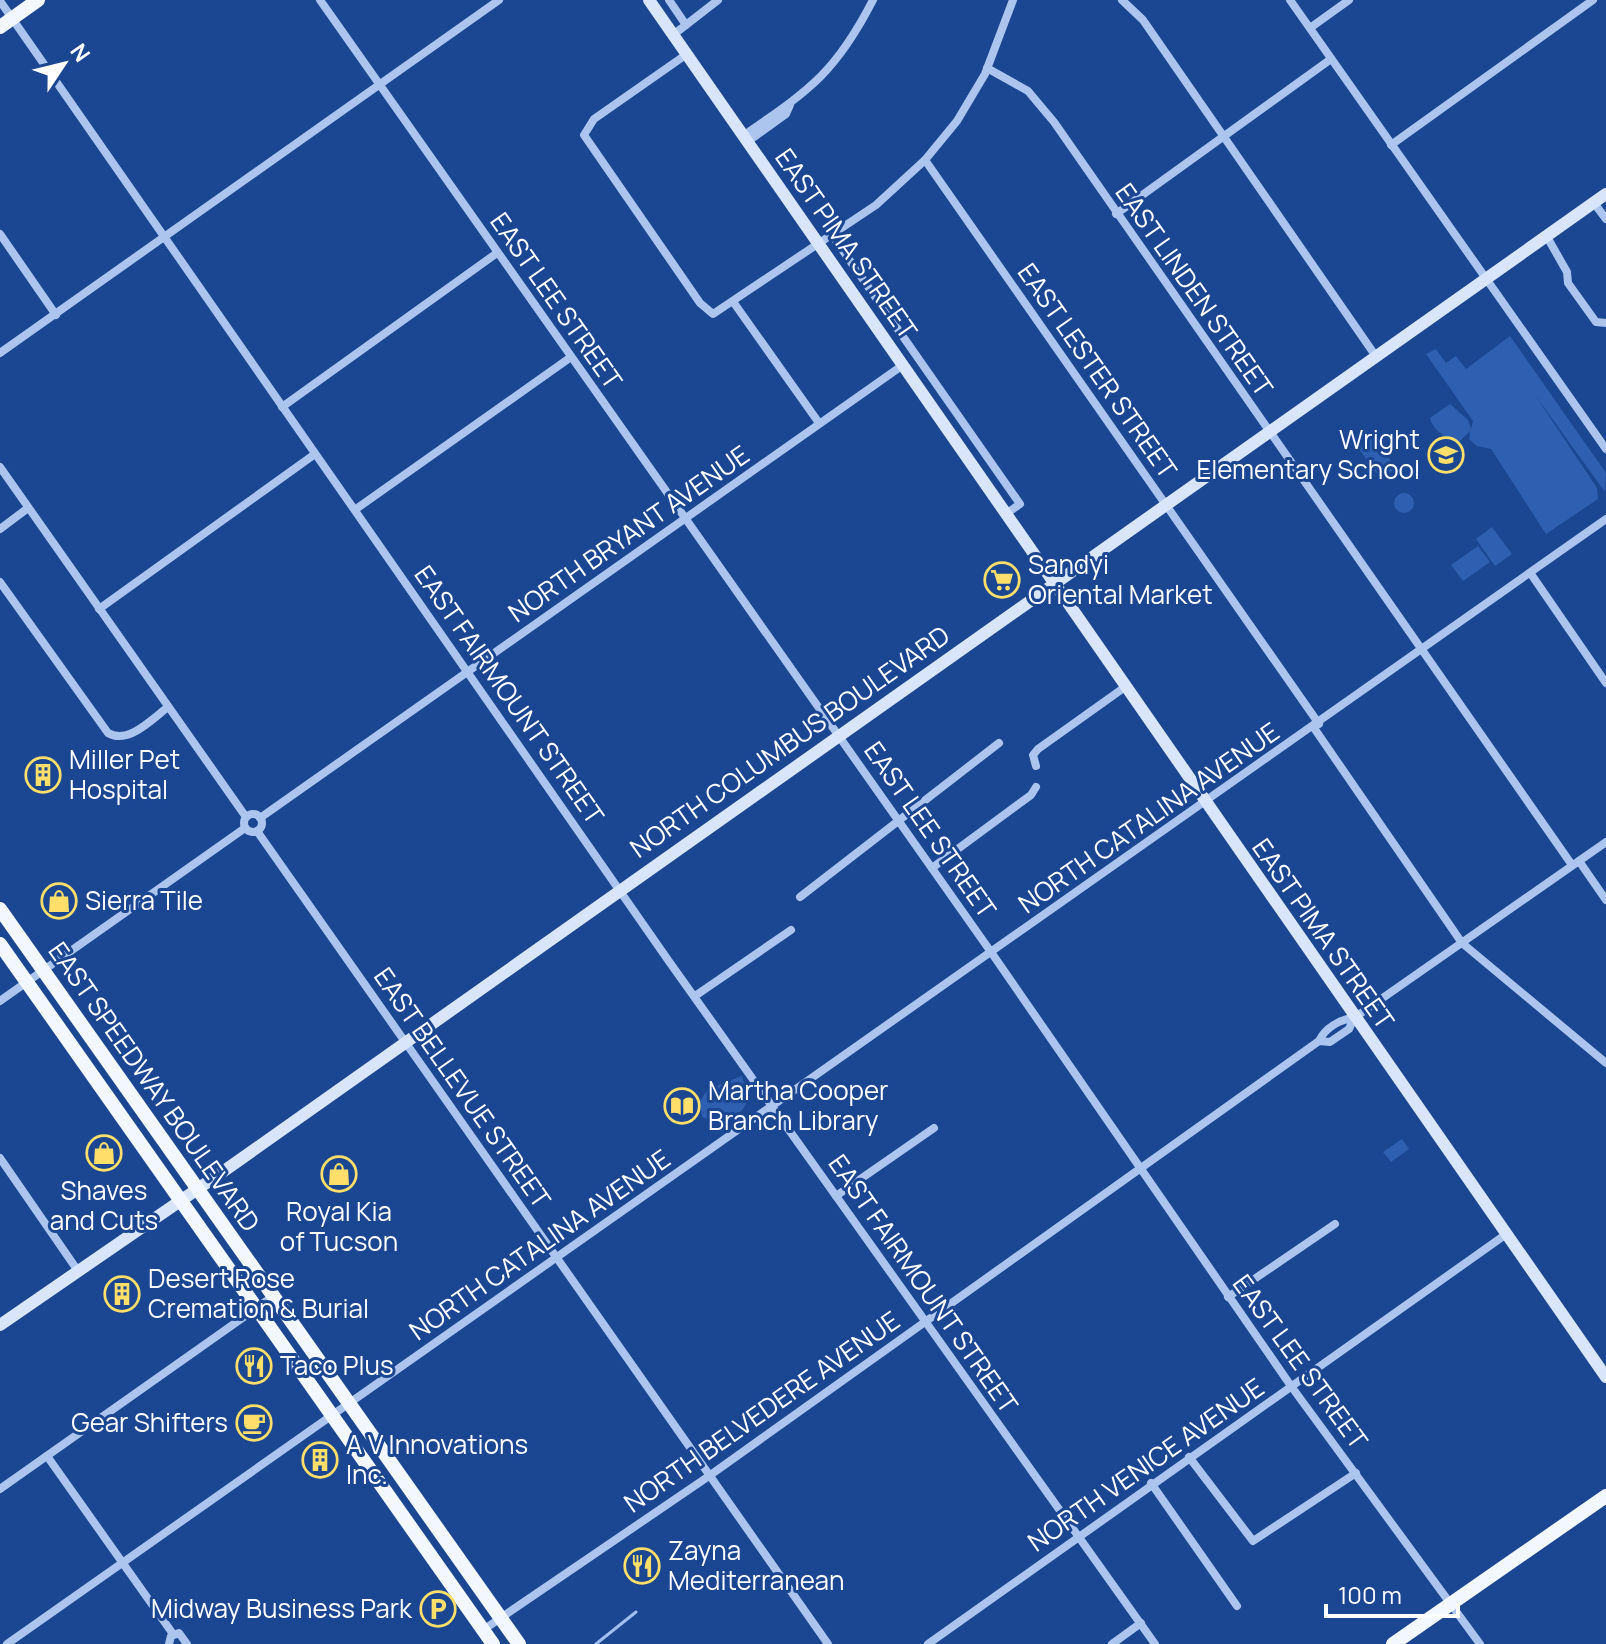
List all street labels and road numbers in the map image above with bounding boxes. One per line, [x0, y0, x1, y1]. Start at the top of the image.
street label: EAST PIMA STREET [768, 141, 926, 346]
street label: EAST LINDEN STREET [1108, 176, 1282, 403]
street label: EAST LEE STREET [482, 205, 631, 396]
street label: EAST LESTER STREET [1010, 256, 1186, 486]
street label: NORTH BRYANT AVENUE [501, 436, 756, 630]
street label: EAST FAIRMOUNT STREET [407, 558, 613, 831]
street label: NORTH COLUMBUS BOULEVARD [623, 617, 956, 866]
street label: NORTH CATALINA AVENUE [1011, 713, 1286, 921]
street label: EAST LEE STREET [856, 734, 1005, 925]
street label: EAST PIMA STREET [1245, 831, 1403, 1036]
street label: EAST SPEEDWAY BOULEVARD [41, 934, 269, 1239]
street label: EAST BELLEVUE STREET [366, 960, 560, 1215]
street label: NORTH CATALINA AVENUE [402, 1140, 677, 1348]
street label: EAST FAIRMOUNT STREET [821, 1147, 1027, 1420]
street label: EAST LEE STREET [1225, 1267, 1377, 1456]
street label: NORTH BELVEDERE AVENUE [616, 1302, 906, 1520]
street label: NORTH VENICE AVENUE [1020, 1369, 1271, 1559]

